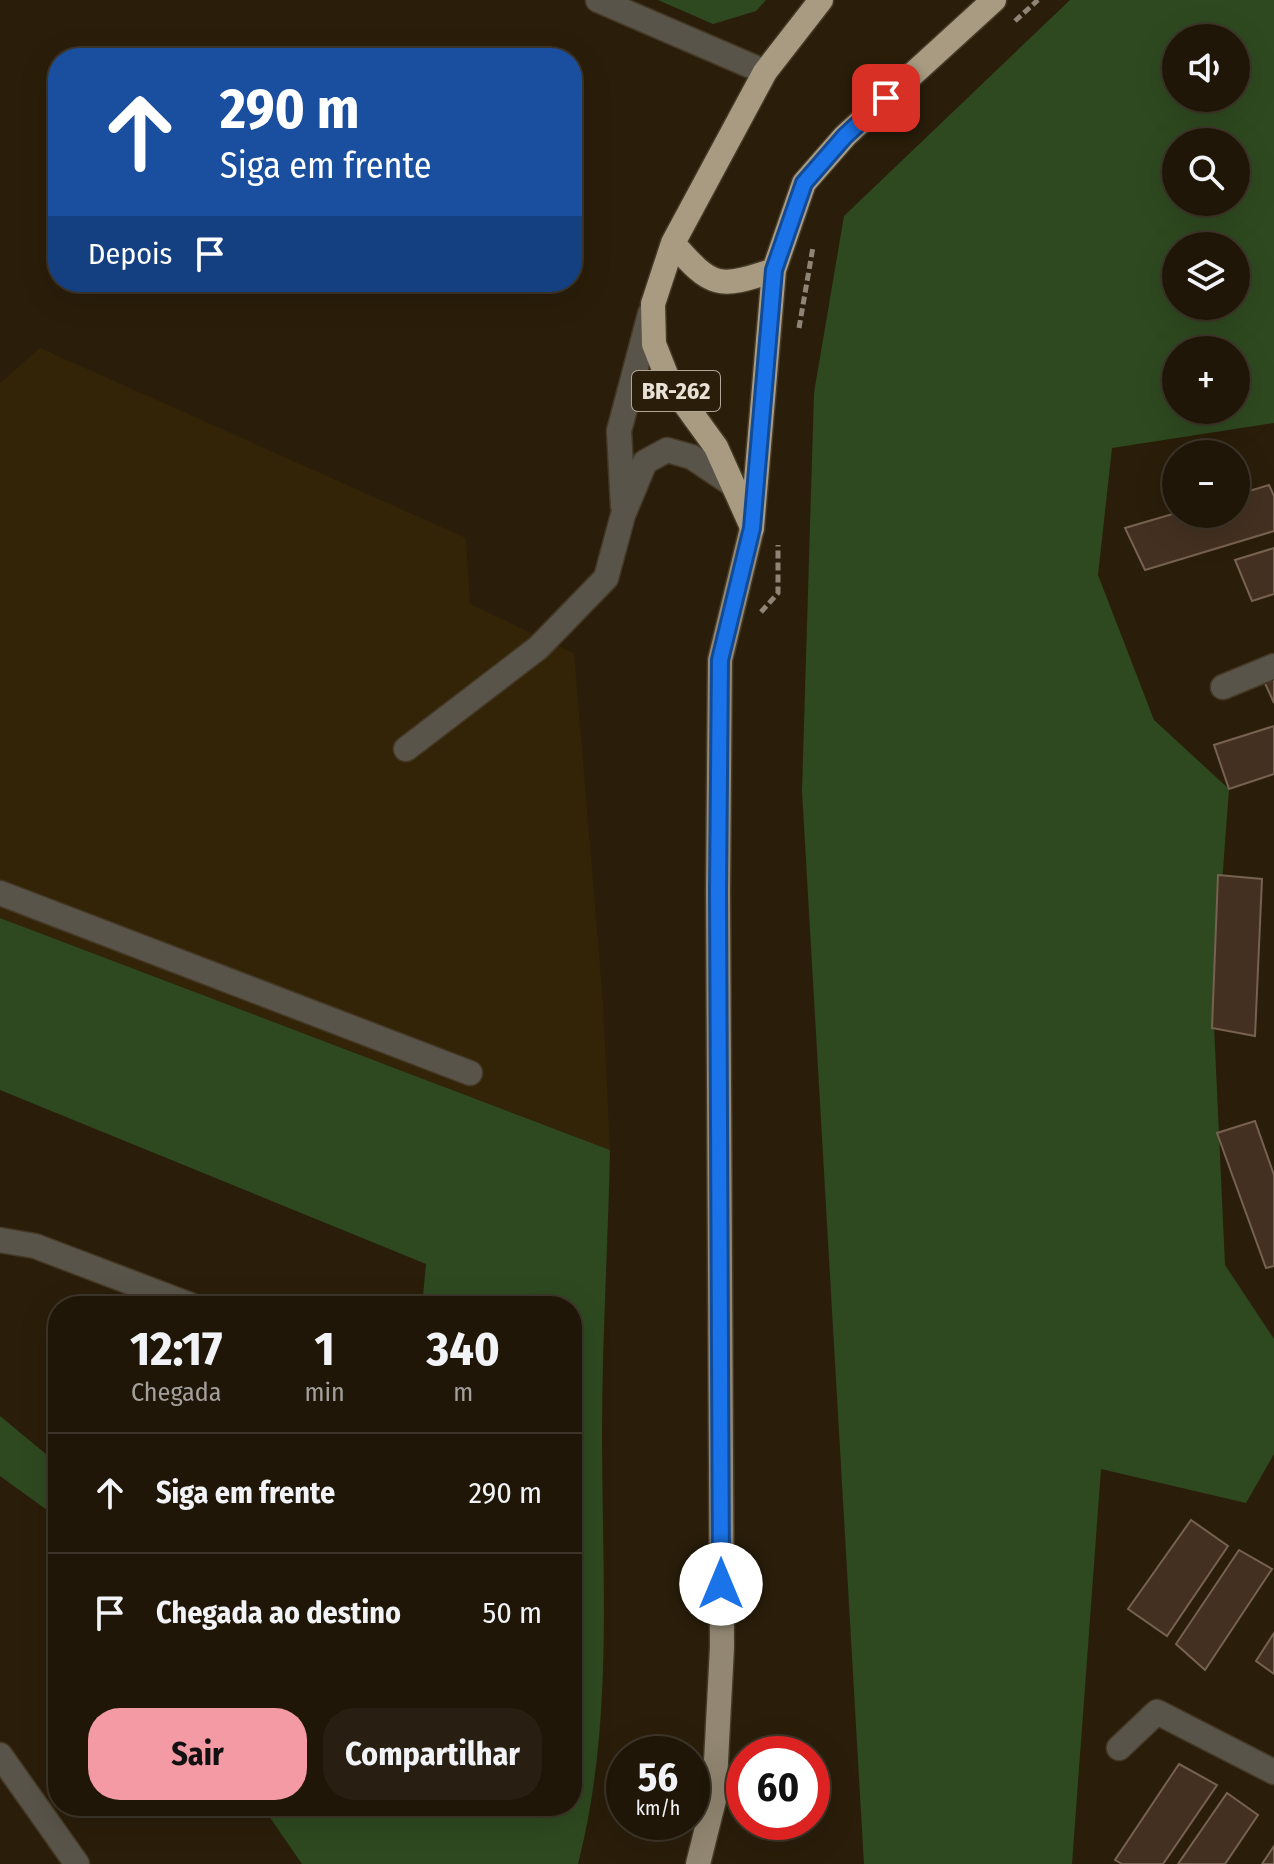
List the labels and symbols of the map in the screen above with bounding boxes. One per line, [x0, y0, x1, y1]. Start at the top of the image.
pin [852, 64, 920, 132]
road number: BR-262 [632, 371, 720, 411]
position arrow [679, 1542, 763, 1626]
speed limit sign: 60 [726, 1736, 830, 1840]

